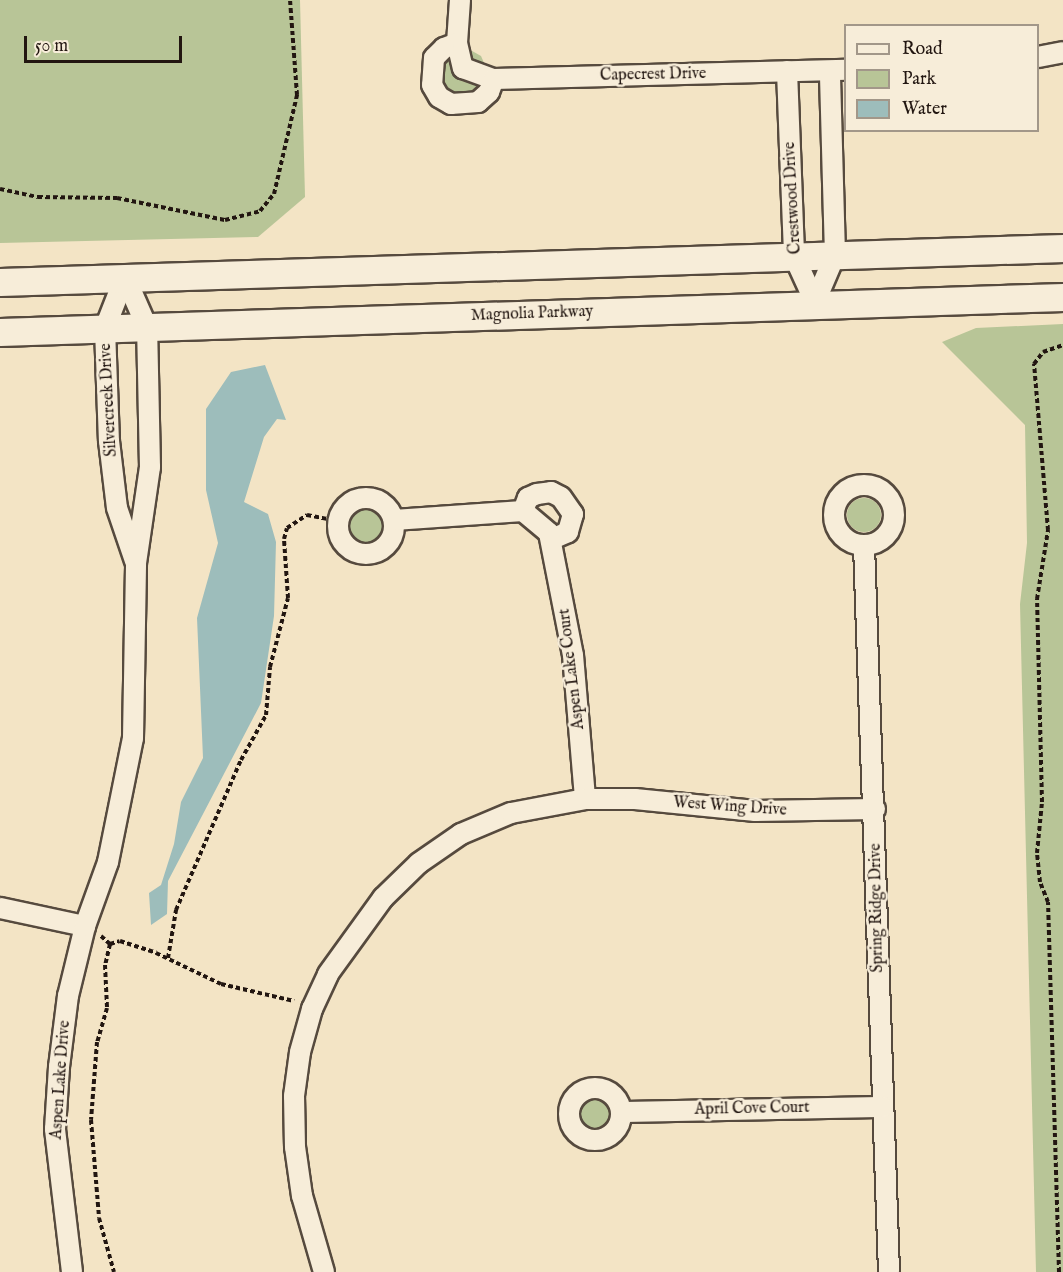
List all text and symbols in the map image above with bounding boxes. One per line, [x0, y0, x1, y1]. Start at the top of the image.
scale bar [27, 24, 184, 62]
legend [844, 24, 1039, 132]
text: 50 m [35, 35, 68, 58]
text: Road [902, 38, 943, 61]
street label: Capecrest Drive [600, 64, 706, 86]
text: Park [902, 68, 936, 91]
text: Water [902, 98, 947, 121]
street label: Crestwood Drive [780, 141, 806, 255]
street label: Magnolia Parkway [471, 302, 593, 326]
street label: Silvercreek Drive [96, 343, 122, 457]
street label: Aspen Lake Court [555, 607, 589, 731]
street label: West Wing Drive [673, 793, 787, 821]
street label: Spring Ridge Drive [866, 843, 888, 973]
street label: Aspen Lake Drive [47, 1020, 75, 1140]
street label: April Cove Court [694, 1098, 810, 1120]

